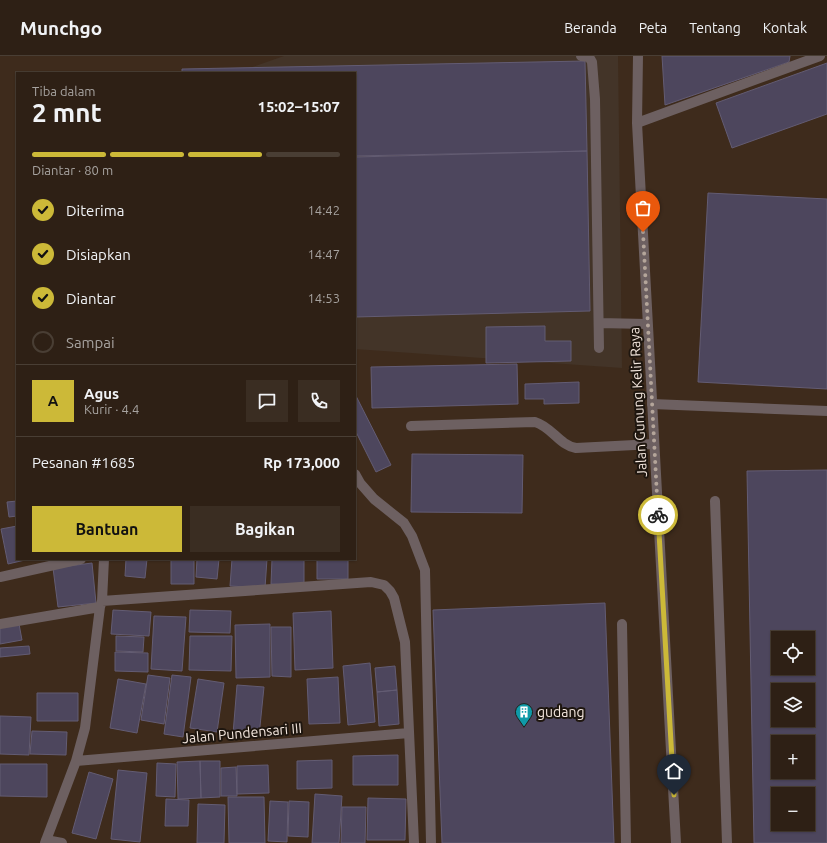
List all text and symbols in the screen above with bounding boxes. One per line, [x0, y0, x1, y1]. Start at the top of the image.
text: Munchgo [20, 17, 102, 39]
text: Beranda [564, 20, 617, 36]
text: Peta [639, 20, 667, 36]
text: Tentang [689, 20, 741, 36]
text: Kontak [763, 20, 807, 36]
text: Tiba dalam [32, 84, 96, 98]
text: 2 mnt [32, 98, 102, 127]
text: 15:02–15:07 [257, 98, 340, 115]
text: Diantar · 80 m [32, 163, 113, 177]
pin [626, 191, 660, 232]
icon: bag [632, 197, 654, 219]
icon: check [32, 199, 54, 221]
text: Diterima [66, 202, 124, 219]
text: 14:42 [307, 203, 340, 217]
icon: check [32, 243, 54, 265]
text: Disiapkan [66, 246, 131, 263]
text: 14:47 [307, 247, 340, 261]
icon: check [32, 287, 54, 309]
text: Diantar [66, 290, 116, 307]
text: 14:53 [307, 291, 340, 305]
street label: Jalan Gunung Kelir Raya [626, 327, 650, 477]
text: Sampai [66, 334, 115, 351]
button: chat [246, 380, 288, 422]
button: phone [298, 380, 340, 422]
text: Agus [84, 385, 119, 402]
text: A [48, 392, 58, 409]
text: Kurir · 4.4 [84, 402, 139, 416]
text: Pesanan #1685 [32, 454, 135, 471]
text: Rp 173,000 [263, 454, 340, 471]
courier [638, 495, 678, 535]
icon: bike [647, 504, 669, 526]
button: Bantuan [32, 506, 182, 552]
button: Bagikan [190, 506, 340, 552]
map controls [771, 631, 815, 831]
button: locate [771, 631, 815, 675]
button: layers [771, 683, 815, 727]
building icon: gudang [514, 702, 534, 727]
place label: gudang [537, 704, 584, 720]
street label: Jalan Pundensari III [181, 720, 303, 746]
button: + [771, 735, 815, 779]
pin [657, 754, 691, 795]
icon: home [663, 760, 685, 782]
button: − [771, 787, 815, 831]

